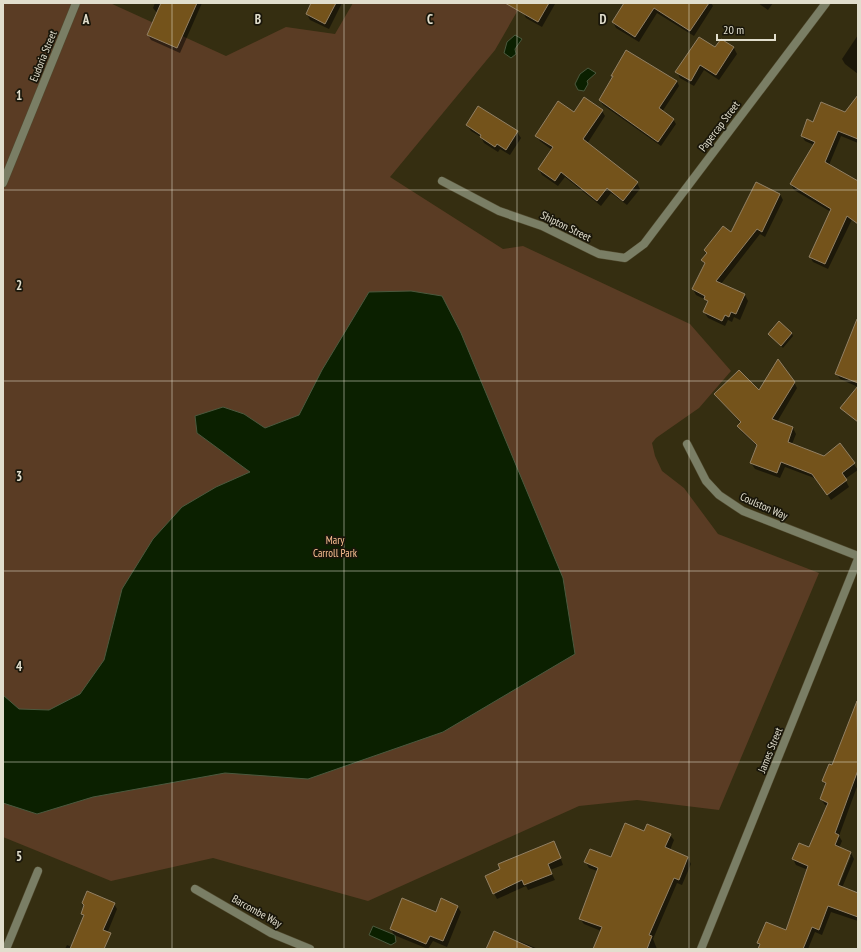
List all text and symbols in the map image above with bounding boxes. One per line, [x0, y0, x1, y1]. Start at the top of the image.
text: A [82, 11, 90, 28]
text: B [255, 11, 261, 28]
text: C [427, 11, 433, 28]
text: D [600, 11, 607, 28]
scale bar [717, 16, 775, 42]
text: 20 m [723, 22, 744, 37]
street label: Eudoria Street [26, 28, 60, 84]
text: 1 [16, 87, 22, 104]
street label: Papercap Street [695, 98, 743, 154]
street label: Shipton Street [539, 208, 593, 244]
text: 2 [16, 277, 22, 294]
text: 3 [16, 468, 22, 485]
street label: Coulston Way [738, 489, 791, 523]
park label: Mary Carroll Park [313, 533, 358, 560]
text: 4 [16, 658, 23, 675]
street label: James Street [754, 725, 785, 776]
text: 5 [16, 848, 22, 865]
street label: Barcombe Way [229, 891, 285, 931]

